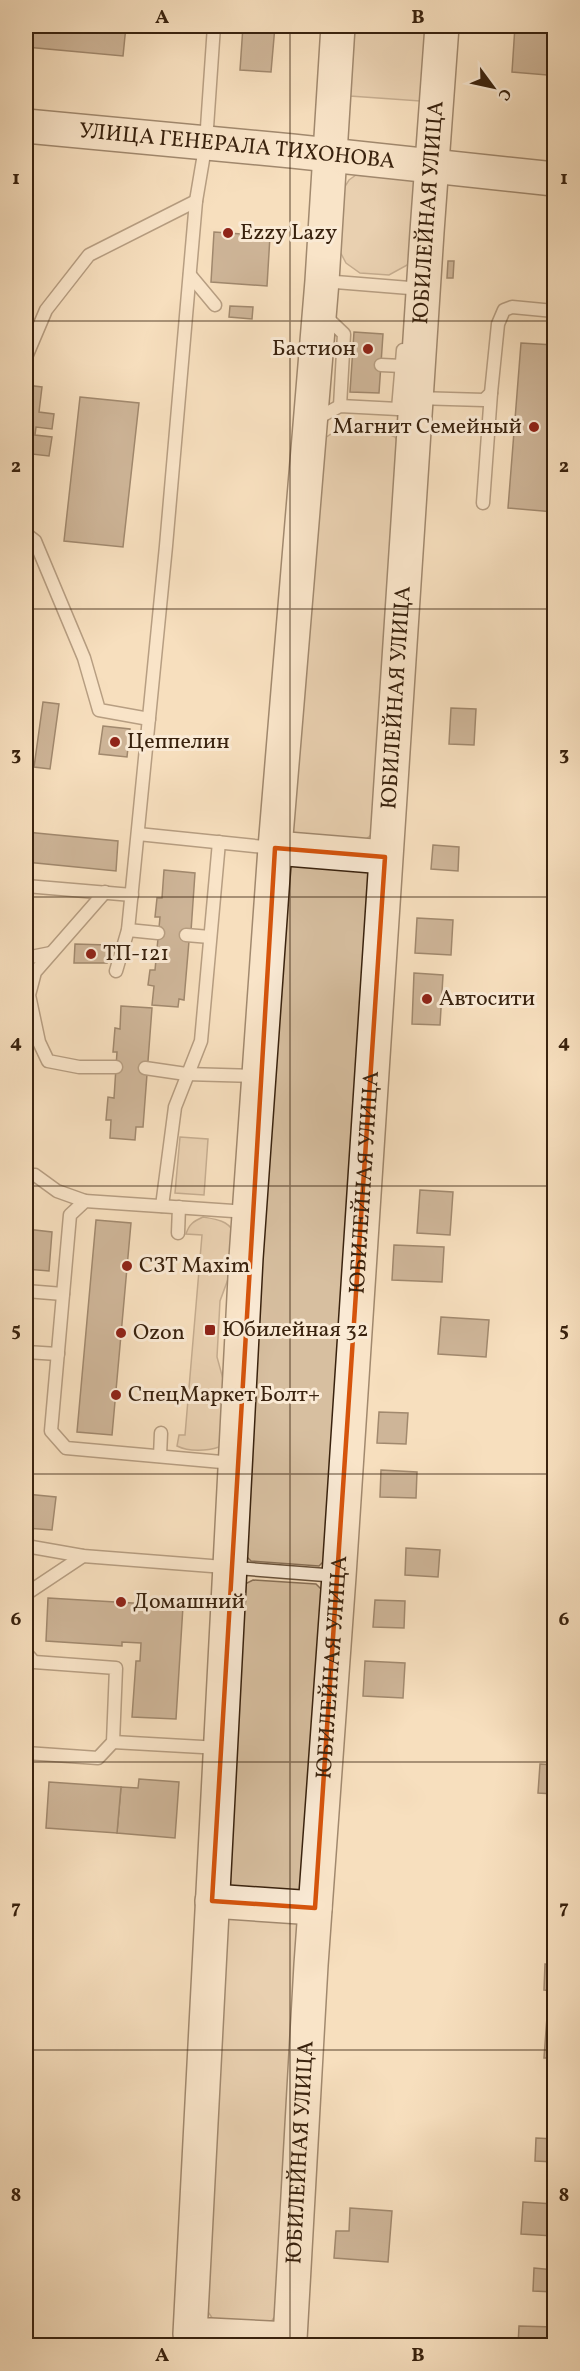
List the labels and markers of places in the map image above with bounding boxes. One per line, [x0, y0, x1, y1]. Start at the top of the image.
place label: Ezzy Lazy [240, 218, 337, 249]
marker: Ezzy Lazy [221, 226, 235, 240]
place label: Бастион [272, 334, 356, 365]
marker: Бастион [361, 342, 375, 356]
place label: Магнит Семейный [333, 412, 522, 443]
marker: Магнит Семейный [527, 420, 541, 434]
place label: Цеппелин [127, 727, 230, 758]
marker: Цеппелин [108, 735, 122, 749]
place label: ТП-121 [103, 939, 169, 970]
marker: ТП-121 [84, 947, 98, 961]
place label: Автосити [439, 984, 535, 1015]
marker: Автосити [420, 992, 434, 1006]
place label: СЗТ Maxim [139, 1251, 250, 1282]
marker: СЗТ Maxim [120, 1259, 134, 1273]
place label: Юбилейная 32 [222, 1315, 369, 1346]
place label: Ozon [133, 1318, 185, 1349]
marker: Юбилейная 32 [203, 1323, 217, 1337]
marker: Ozon [114, 1326, 128, 1340]
place label: СпецМаркет Болт+ [128, 1380, 320, 1411]
marker: СпецМаркет Болт+ [109, 1388, 123, 1402]
place label: Домашний [133, 1587, 245, 1618]
marker: Домашний [114, 1595, 128, 1609]

